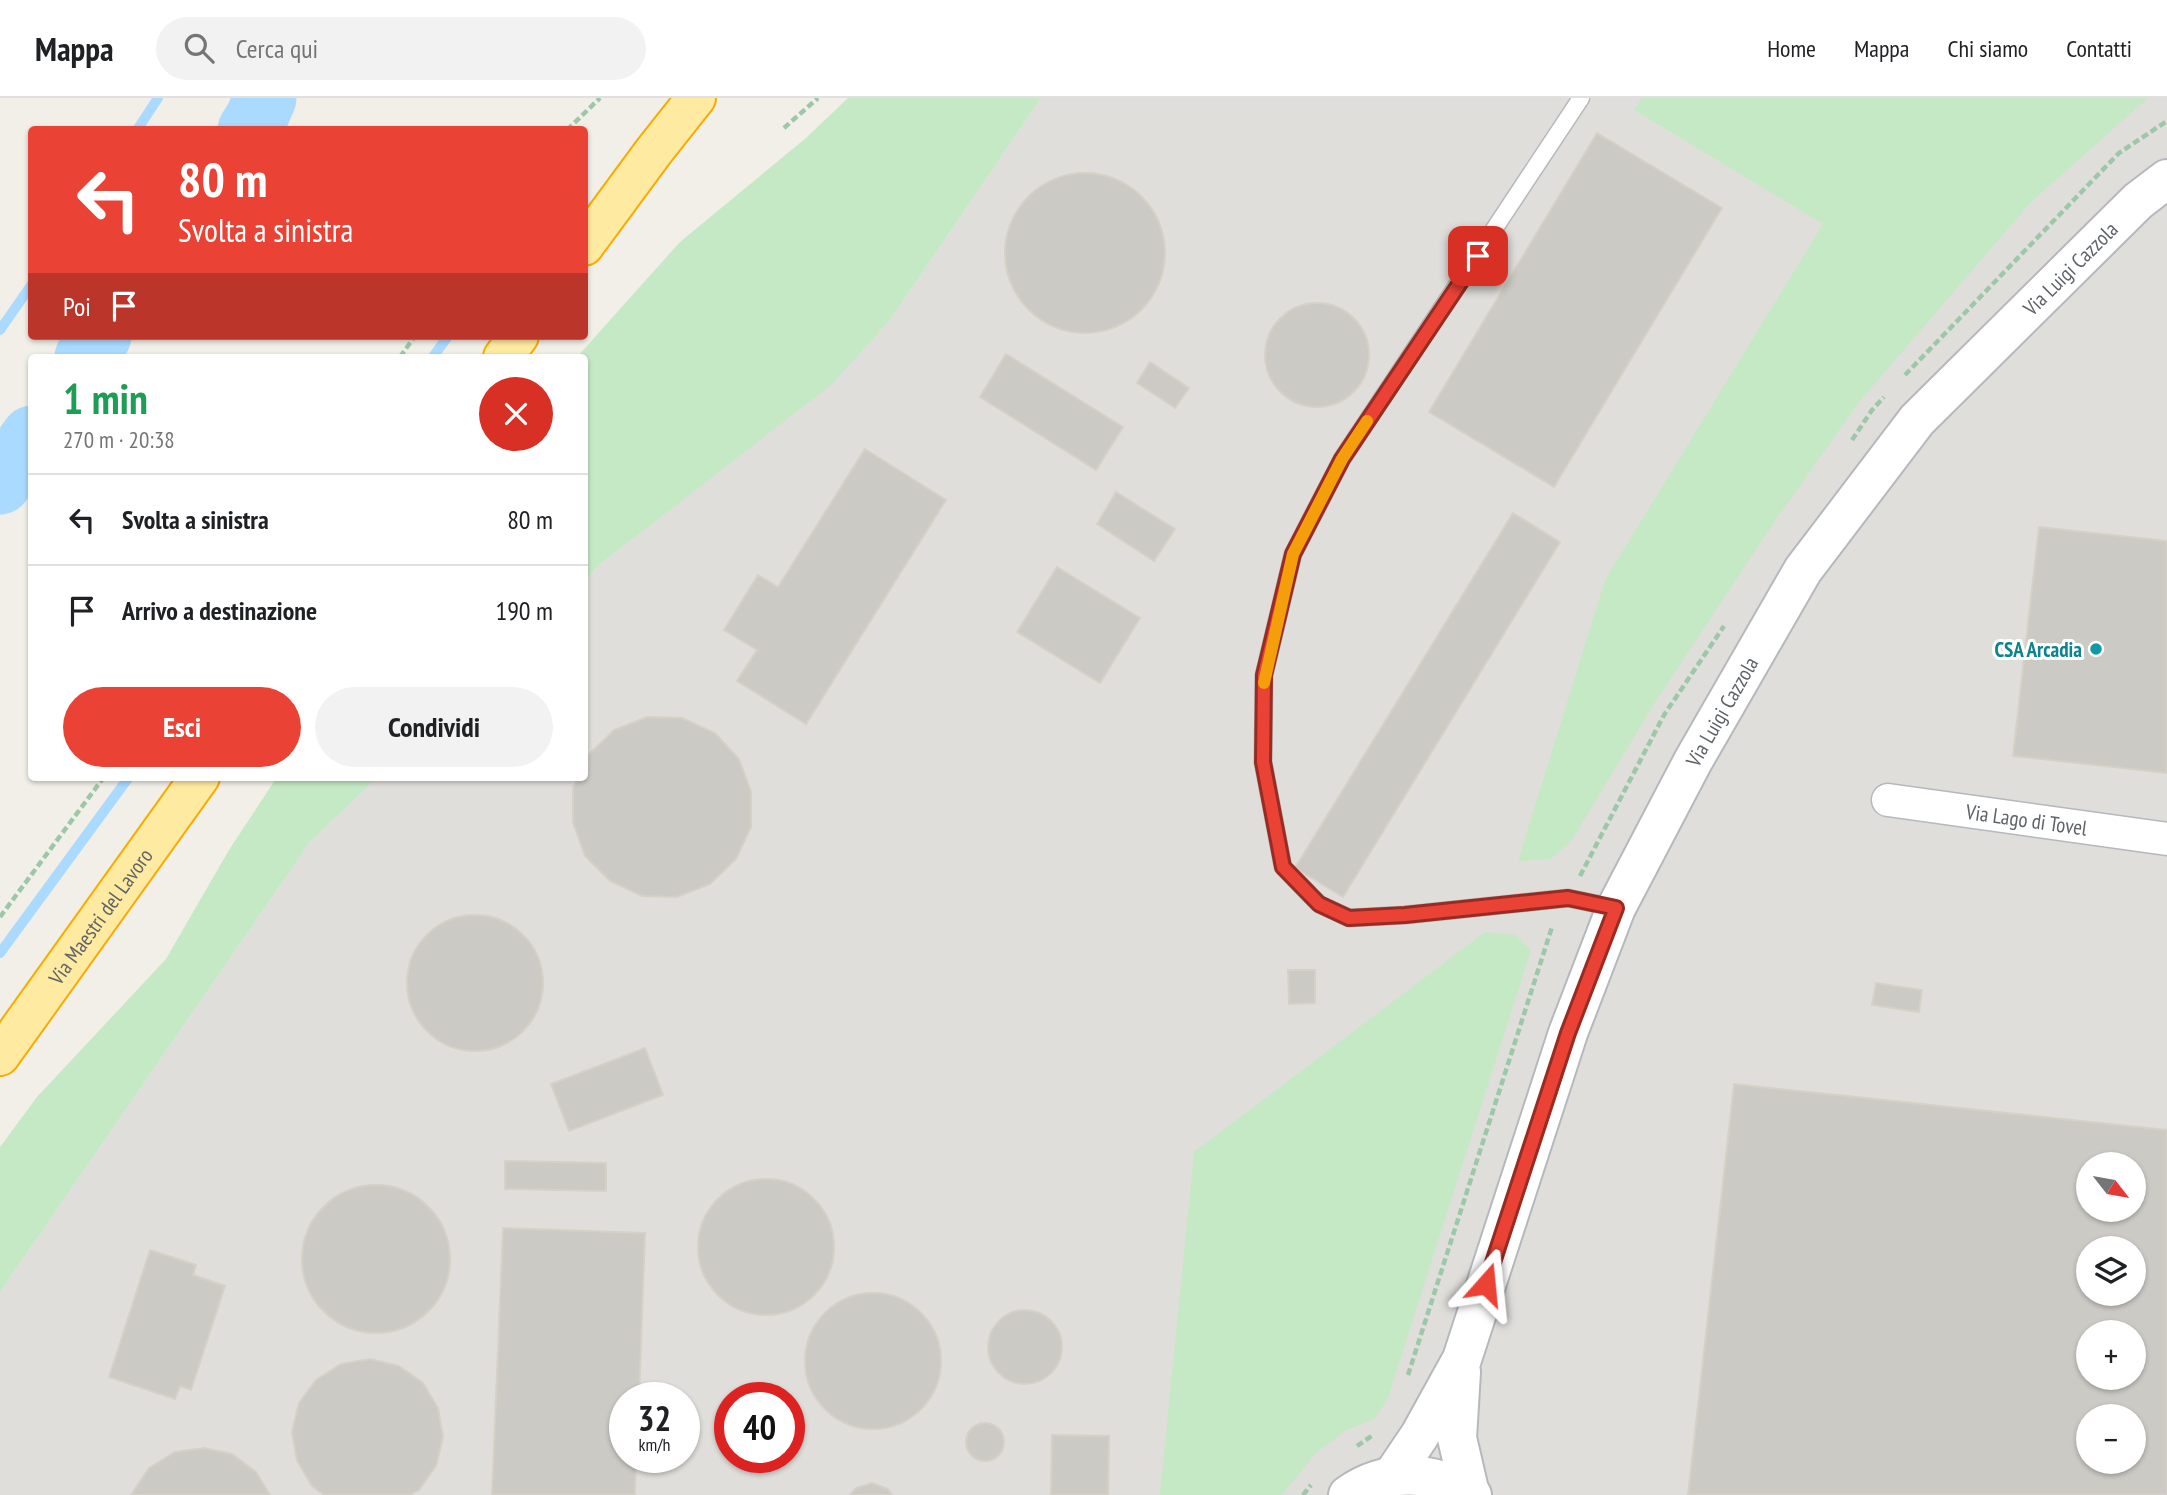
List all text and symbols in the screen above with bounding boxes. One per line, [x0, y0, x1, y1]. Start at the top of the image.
search box [156, 17, 646, 80]
text: Mappa [35, 27, 114, 70]
icon: search [180, 29, 218, 67]
text: Cerca qui [236, 32, 318, 65]
text: Home [1767, 33, 1816, 64]
text: Mappa [1854, 33, 1909, 64]
text: Chi siamo [1947, 33, 2028, 64]
text: Contatti [2066, 33, 2132, 64]
text: 80 m [178, 147, 267, 211]
icon: left [63, 154, 154, 245]
text: Svolta a sinistra [178, 209, 353, 251]
street label: Via Luigi Cazzola [2016, 216, 2123, 322]
pin [1448, 226, 1508, 286]
icon: arrive [1459, 237, 1497, 275]
icon: arrive [105, 287, 143, 325]
text: Poi [63, 290, 91, 323]
text: 1 min [63, 371, 148, 426]
button: close [479, 377, 553, 451]
text: 270 m · 20:38 [63, 425, 175, 454]
icon: left [63, 501, 101, 539]
text: Svolta a sinistra [122, 503, 269, 536]
text: 80 m [507, 503, 553, 536]
icon: arrive [63, 592, 101, 630]
text: Arrivo a destinazione [122, 594, 317, 627]
text: 190 m [495, 594, 553, 627]
place label: CSA Arcadia [1994, 636, 2082, 663]
marker: CSA Arcadia [2088, 641, 2104, 657]
street label: Via Luigi Cazzola [1679, 652, 1764, 772]
button: Esci [63, 687, 301, 767]
button: Condividi [315, 687, 553, 767]
street label: Via Lago di Tovel [1963, 797, 2089, 841]
street label: Via Maestri del Lavoro [42, 843, 158, 990]
north arrow [2076, 1152, 2146, 1222]
map controls [2076, 1152, 2146, 1474]
button: layers [2076, 1236, 2146, 1306]
position arrow [1449, 1247, 1523, 1321]
button: + [2076, 1320, 2146, 1390]
speed limit sign: 40 [714, 1382, 805, 1473]
text: 32 [638, 1395, 671, 1441]
button: − [2076, 1404, 2146, 1474]
text: km/h [639, 1433, 670, 1456]

